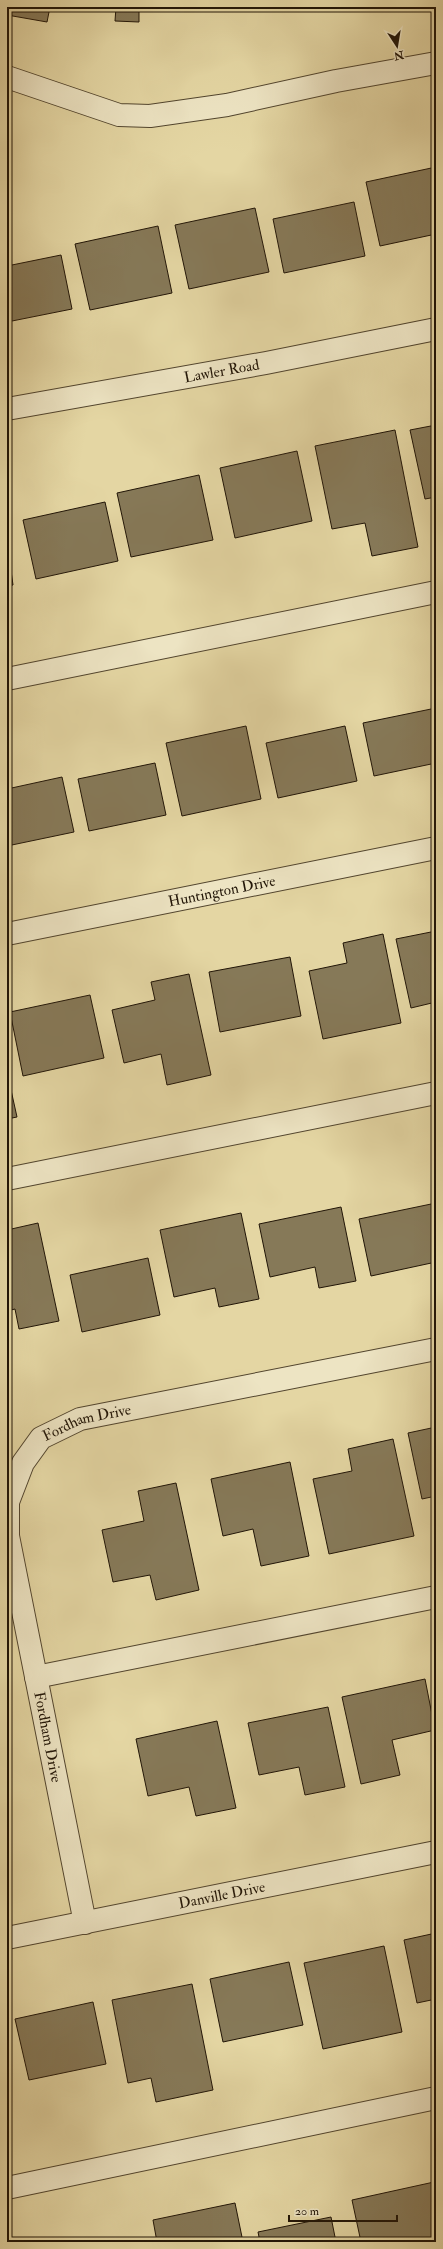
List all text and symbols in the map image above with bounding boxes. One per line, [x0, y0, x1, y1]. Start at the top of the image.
north arrow [377, 26, 417, 66]
text: N [392, 48, 406, 63]
street label: Lawler Road [183, 355, 262, 387]
street label: Huntington Drive [167, 871, 277, 911]
street label: Fordham Drive [39, 1400, 133, 1446]
street label: Fordham Drive [29, 1690, 66, 1784]
street label: Danville Drive [177, 1877, 267, 1913]
scale bar [289, 2197, 397, 2223]
text: 20 m [295, 2204, 320, 2219]

